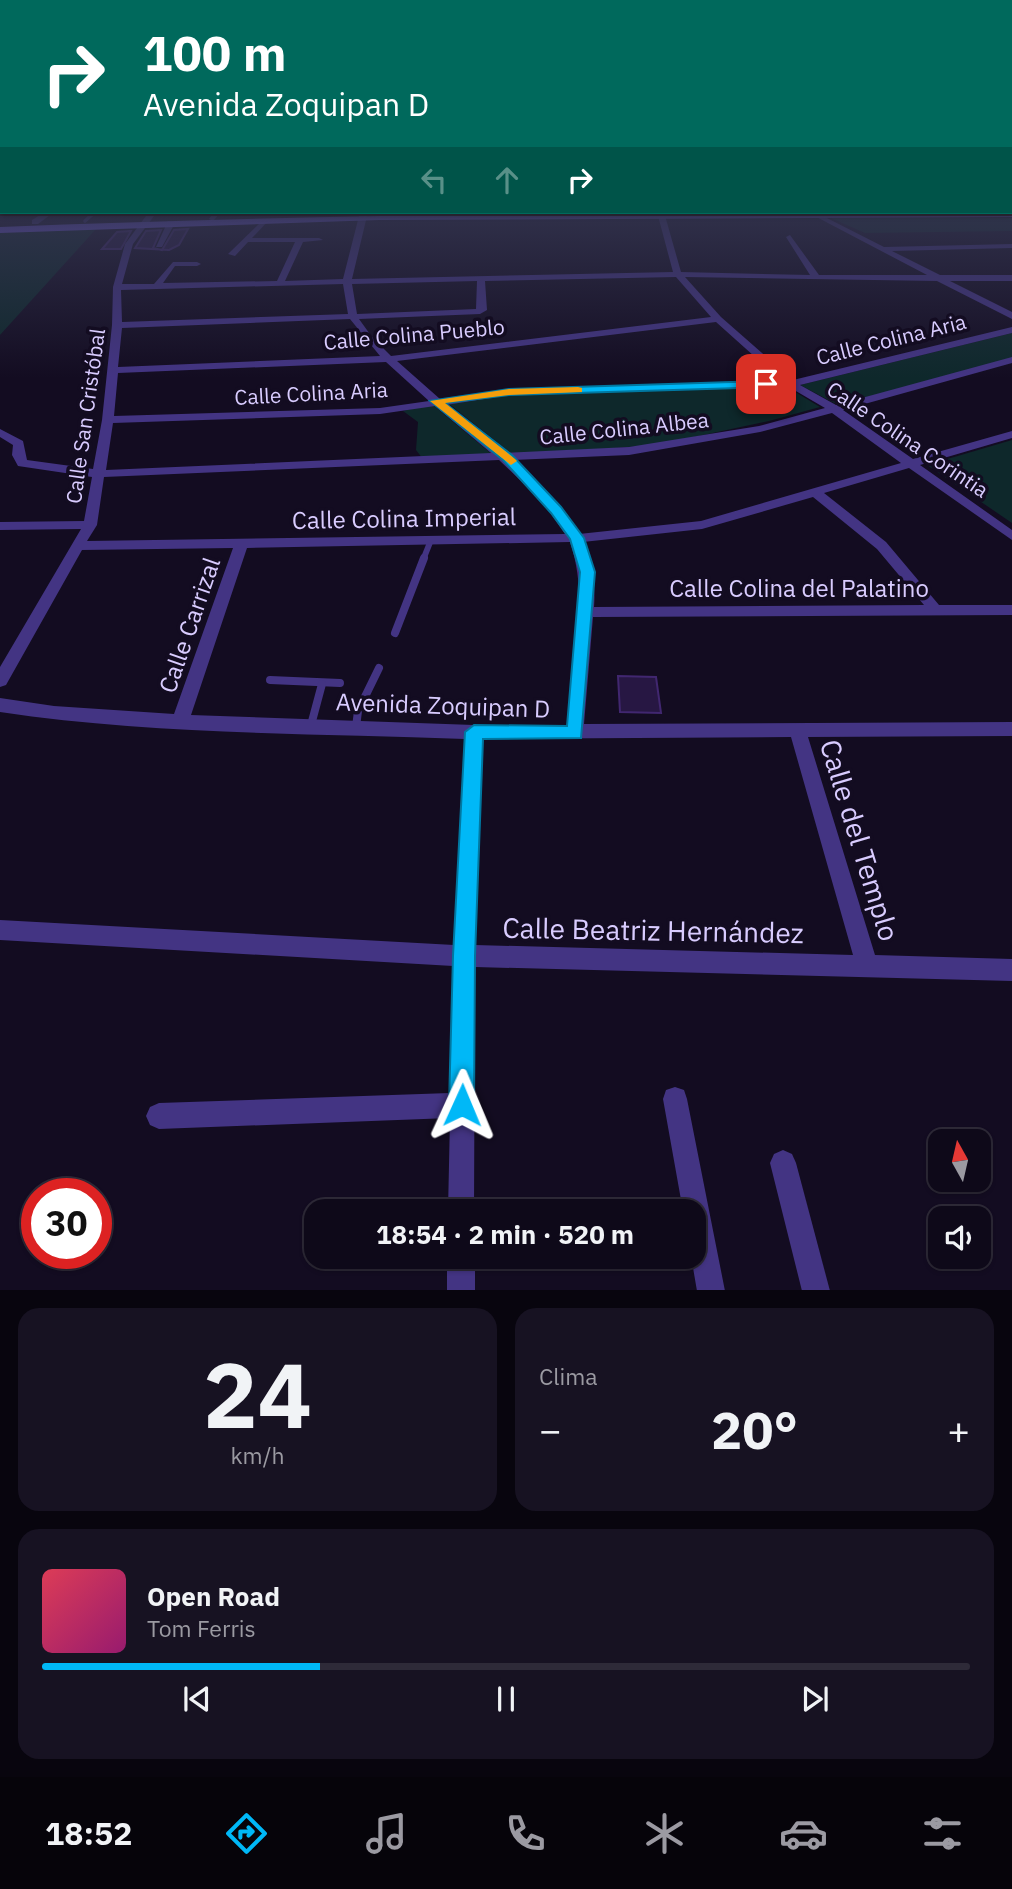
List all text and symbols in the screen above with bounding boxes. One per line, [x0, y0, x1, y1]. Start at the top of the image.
text: 100 m [143, 21, 287, 84]
icon: right [28, 28, 119, 119]
text: Avenida Zoquipan D [143, 83, 429, 125]
icon: left [415, 161, 453, 199]
icon: ahead [488, 161, 526, 199]
icon: right [561, 161, 599, 199]
street label: Calle Colina Aria [813, 307, 969, 371]
street label: Calle Colina Pueblo [322, 312, 506, 356]
street label: Calle San Cristóbal [59, 326, 111, 505]
pin [736, 354, 796, 414]
icon: arrive [747, 365, 785, 403]
street label: Calle Colina Corintia [822, 374, 994, 504]
street label: Calle Colina Aria [234, 375, 388, 411]
street label: Calle Colina Albea [538, 405, 710, 451]
street label: Calle Colina Imperial [292, 500, 516, 536]
street label: Calle Carrizal [151, 553, 227, 697]
street label: Calle Colina del Palatino [669, 572, 929, 604]
street label: Avenida Zoquipan D [335, 685, 551, 725]
street label: Calle del Templo [812, 735, 908, 945]
street label: Calle Beatriz Hernández [502, 909, 804, 951]
position arrow [425, 1068, 499, 1142]
north arrow [928, 1129, 990, 1192]
map controls [928, 1129, 991, 1269]
speed limit sign: 30 [21, 1178, 112, 1269]
button: sound [928, 1206, 991, 1269]
text: 18:54 · 2 min · 520 m [376, 1217, 634, 1251]
text: 24 [203, 1335, 312, 1453]
text: Clima [539, 1361, 598, 1391]
text: 20° [711, 1396, 798, 1463]
text: − [539, 1405, 562, 1454]
text: + [947, 1405, 970, 1454]
text: km/h [230, 1440, 285, 1470]
text: Open Road [147, 1579, 280, 1613]
text: Tom Ferris [147, 1613, 256, 1643]
icon: previous [178, 1680, 216, 1718]
icon: pause [487, 1680, 525, 1718]
icon: next [796, 1680, 834, 1718]
icon: directions [222, 1809, 271, 1858]
icon: music [362, 1809, 411, 1858]
icon: phone [501, 1809, 550, 1858]
icon: climate [640, 1809, 689, 1858]
icon: car [779, 1809, 828, 1858]
icon: filters [918, 1809, 967, 1858]
text: 18:52 [45, 1812, 132, 1854]

